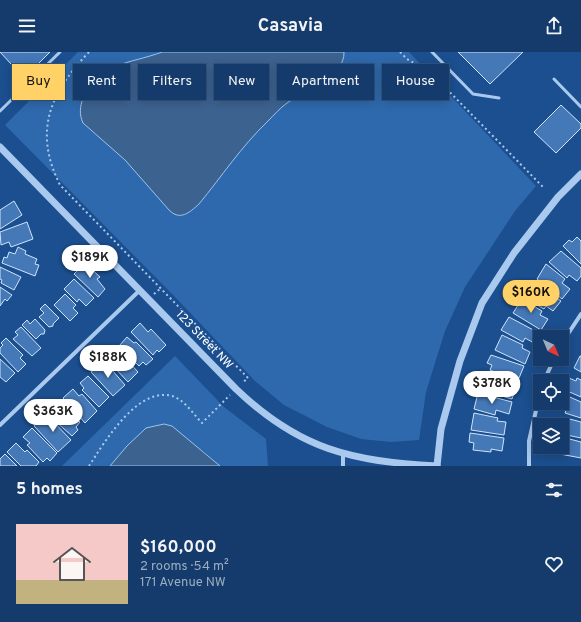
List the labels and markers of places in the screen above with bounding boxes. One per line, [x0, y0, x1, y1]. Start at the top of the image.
pin: $189K [62, 245, 118, 279]
pin: $160K [503, 280, 559, 314]
pin: $188K [80, 345, 136, 379]
pin: $378K [464, 371, 520, 405]
pin: $363K [25, 399, 81, 433]

